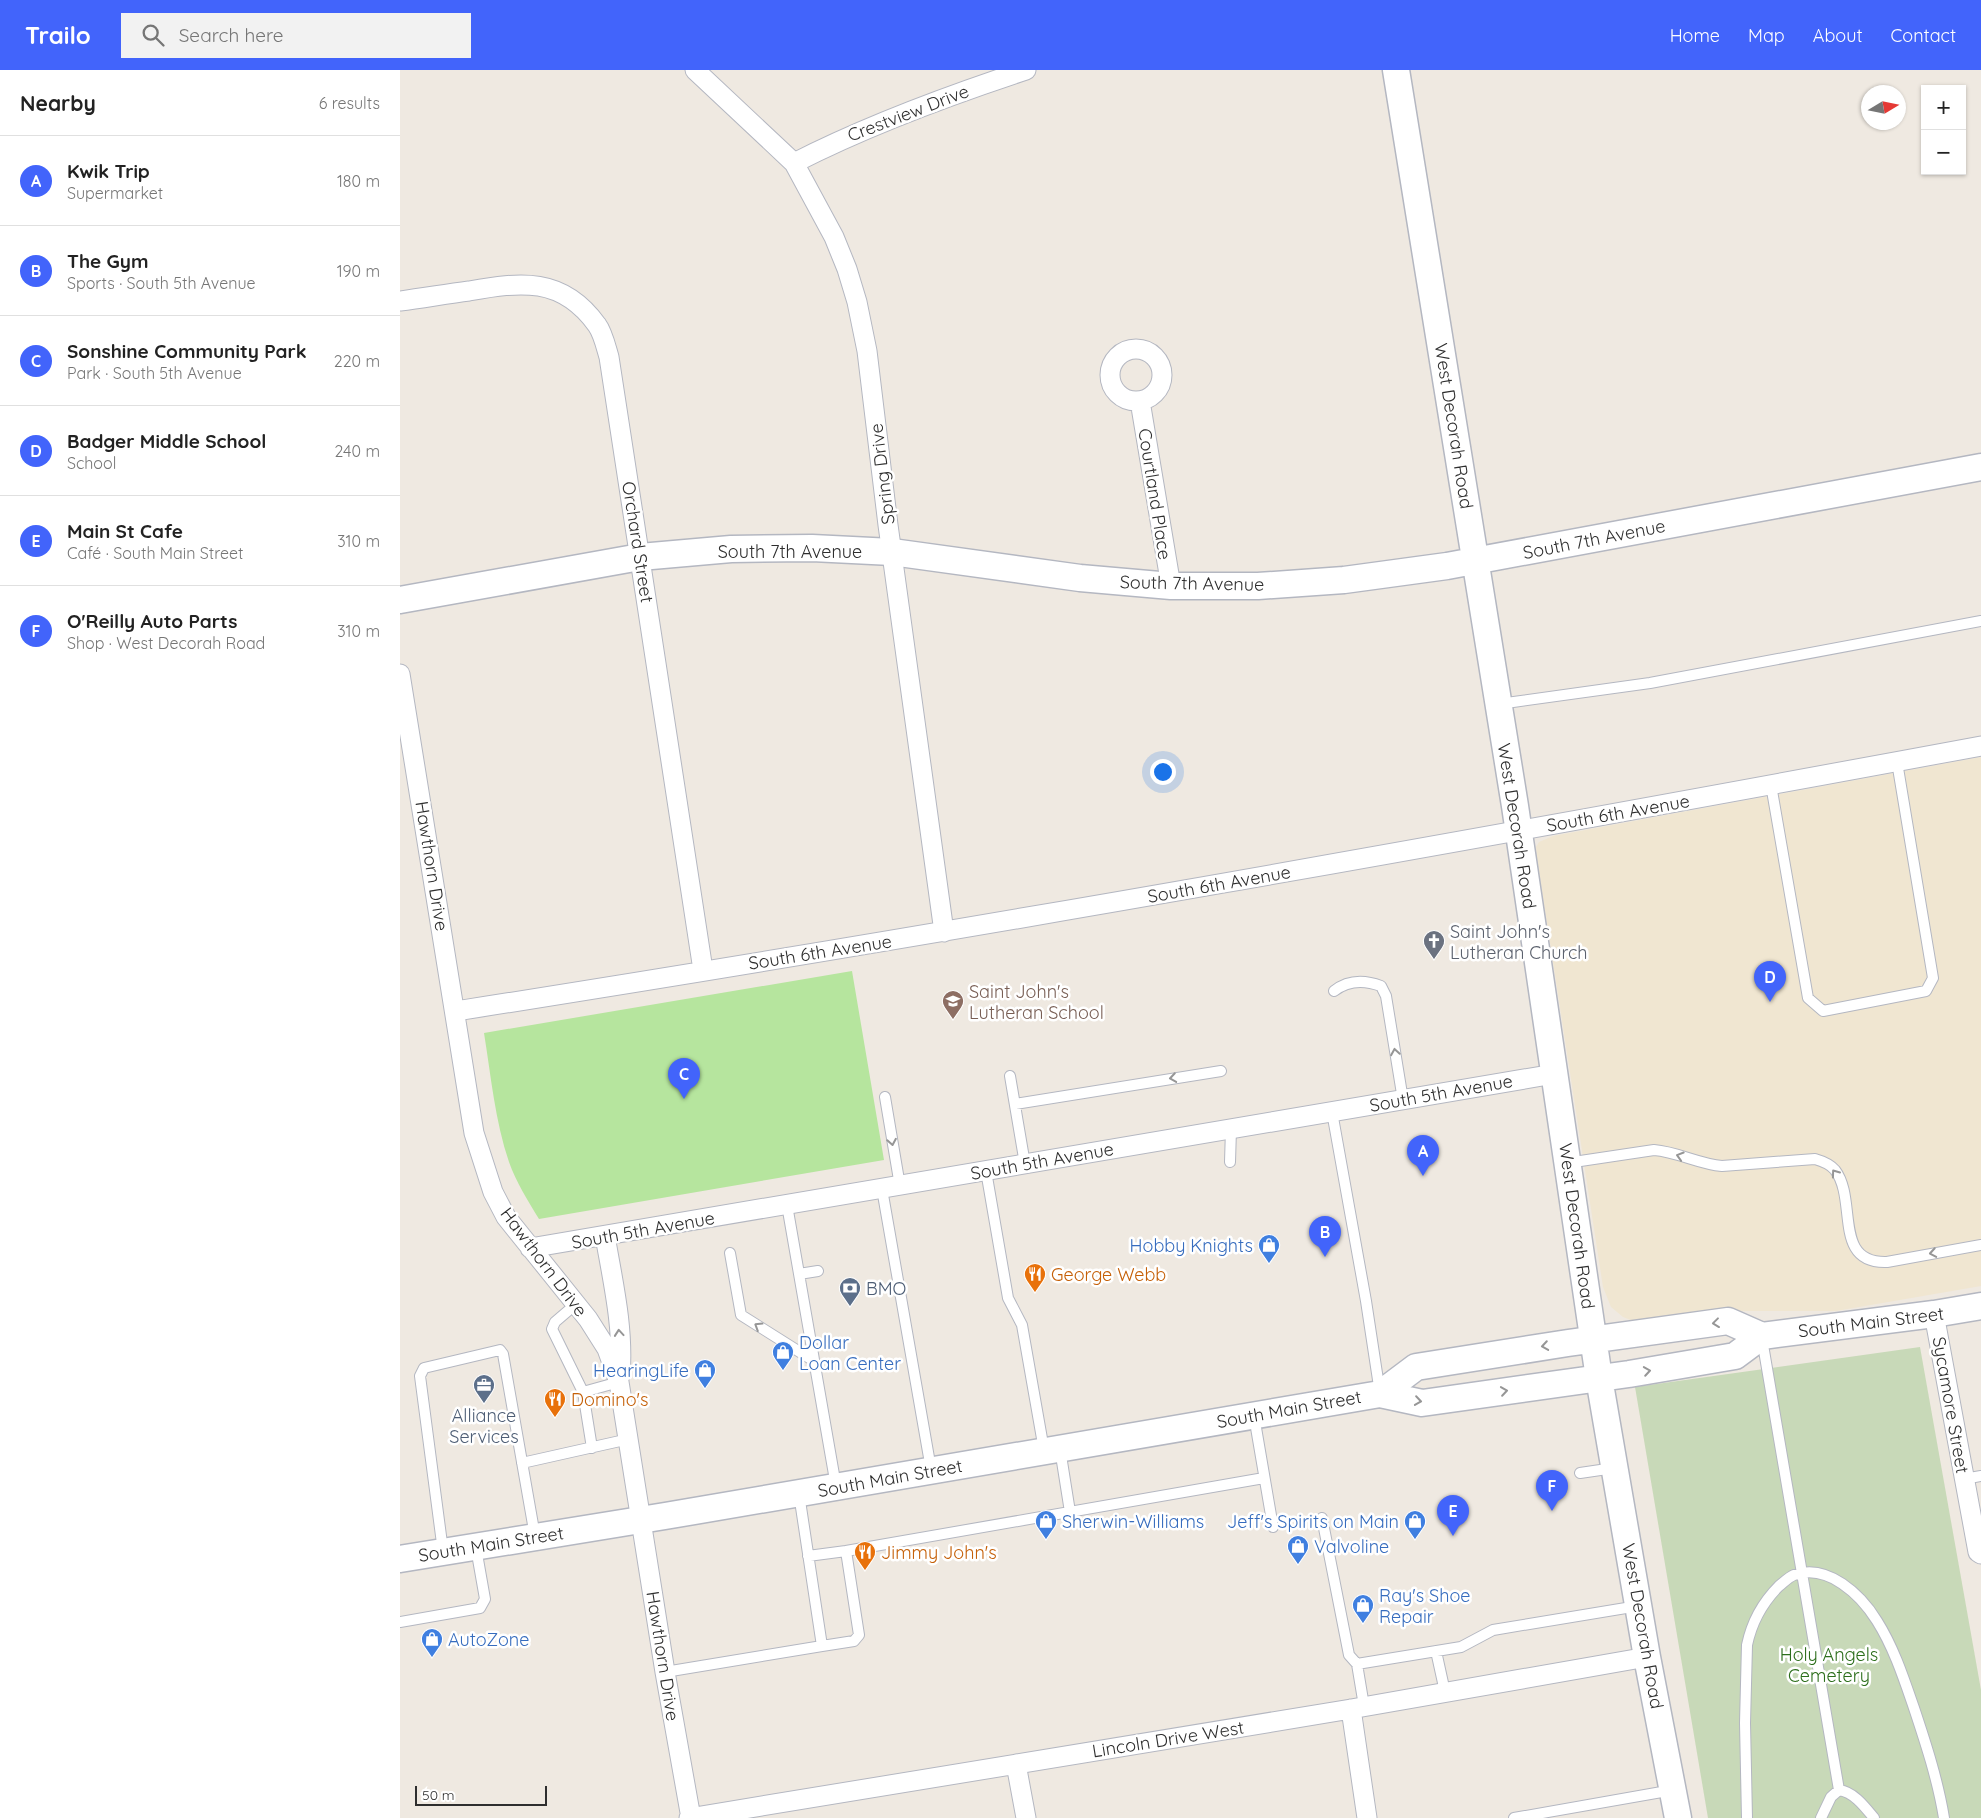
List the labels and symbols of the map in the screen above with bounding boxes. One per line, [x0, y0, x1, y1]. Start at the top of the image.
street label: Crestview Drive [844, 79, 972, 147]
north arrow [1861, 85, 1906, 130]
street label: West Decorah Road [1430, 341, 1478, 511]
street label: Spring Drive [864, 422, 900, 526]
street label: Courtland Place [1133, 427, 1177, 561]
street label: Orchard Street [617, 480, 659, 604]
street label: South 7th Avenue [1521, 514, 1667, 564]
street label: South 7th Avenue [718, 540, 862, 563]
street label: South 7th Avenue [1120, 570, 1264, 596]
street label: West Decorah Road [1493, 741, 1541, 911]
your location [1150, 759, 1176, 785]
street label: South 6th Avenue [1545, 789, 1691, 837]
street label: Hawthorn Drive [410, 800, 454, 932]
street label: South 6th Avenue [1146, 860, 1292, 908]
place label: Saint John's Lutheran Church [1450, 920, 1588, 964]
street label: South 6th Avenue [747, 929, 893, 975]
church icon: Saint John's Lutheran Church [1422, 929, 1446, 960]
pin: D [1754, 961, 1786, 1002]
place label: Saint John's Lutheran School [969, 980, 1104, 1024]
school or university icon: Saint John's Lutheran School [941, 989, 965, 1020]
one-way arrow [1390, 1047, 1401, 1055]
pin: C [668, 1058, 700, 1099]
street label: South 5th Avenue [1368, 1069, 1514, 1117]
one-way arrow [1169, 1073, 1178, 1083]
pin: A [1407, 1135, 1439, 1176]
one-way arrow [887, 1137, 897, 1146]
street label: South 5th Avenue [969, 1137, 1115, 1185]
street label: West Decorah Road [1554, 1141, 1600, 1311]
one-way arrow [1677, 1151, 1685, 1161]
one-way arrow [1833, 1170, 1841, 1179]
street label: Hawthorn Drive [495, 1203, 593, 1321]
street label: South 5th Avenue [570, 1206, 716, 1254]
pin: B [1309, 1216, 1341, 1257]
shop icon: Hobby Knights [1257, 1233, 1281, 1264]
place label: Hobby Knights [1130, 1234, 1253, 1257]
one-way arrow [1929, 1248, 1937, 1258]
restaurant icon: George Webb [1023, 1262, 1047, 1293]
place label: George Webb [1051, 1263, 1166, 1286]
bank icon: BMO [838, 1276, 862, 1307]
place label: BMO [866, 1277, 906, 1300]
street label: South Main Street [1797, 1302, 1945, 1342]
one-way arrow [1712, 1317, 1720, 1328]
one-way arrow [754, 1323, 764, 1332]
one-way arrow [614, 1329, 625, 1337]
place label: Dollar Loan Center [799, 1331, 901, 1375]
street label: Sycamore Street [1928, 1335, 1974, 1475]
shop icon: Dollar Loan Center [771, 1340, 795, 1371]
one-way arrow [1540, 1341, 1549, 1351]
shop icon: HearingLife [693, 1358, 717, 1389]
place label: HearingLife [593, 1359, 689, 1382]
one-way arrow [1642, 1366, 1651, 1376]
office icon: Alliance Services [472, 1373, 496, 1404]
street label: South Main Street [1215, 1385, 1363, 1433]
restaurant icon: Domino's [543, 1387, 567, 1418]
one-way arrow [1500, 1387, 1508, 1397]
place label: Domino's [571, 1388, 648, 1411]
one-way arrow [1414, 1395, 1422, 1406]
place label: Alliance Services [449, 1404, 519, 1448]
street label: South Main Street [816, 1454, 964, 1502]
pin: F [1536, 1470, 1568, 1511]
pin: E [1437, 1495, 1469, 1536]
shop icon: Sherwin-Williams [1034, 1509, 1058, 1540]
shop icon: Jeff's Spirits on Main [1403, 1509, 1427, 1540]
place label: Sherwin-Williams [1062, 1510, 1204, 1533]
place label: Jeff's Spirits on Main [1227, 1510, 1399, 1533]
street label: South Main Street [417, 1521, 565, 1567]
shop icon: Valvoline [1286, 1534, 1310, 1565]
place label: Valvoline [1314, 1535, 1389, 1558]
restaurant icon: Jimmy John's [853, 1540, 877, 1571]
place label: Jimmy John's [881, 1541, 997, 1564]
street label: West Decorah Road [1617, 1541, 1669, 1711]
place label: Ray's Shoe Repair [1379, 1584, 1470, 1628]
street label: Hawthorn Drive [641, 1590, 685, 1722]
shop icon: Ray's Shoe Repair [1351, 1593, 1375, 1624]
shop icon: AutoZone [420, 1627, 444, 1658]
place label: AutoZone [448, 1628, 529, 1651]
park label: Holy Angels Cemetery [1780, 1643, 1878, 1687]
street label: Lincoln Drive West [1090, 1716, 1246, 1762]
scale bar [415, 1783, 548, 1806]

